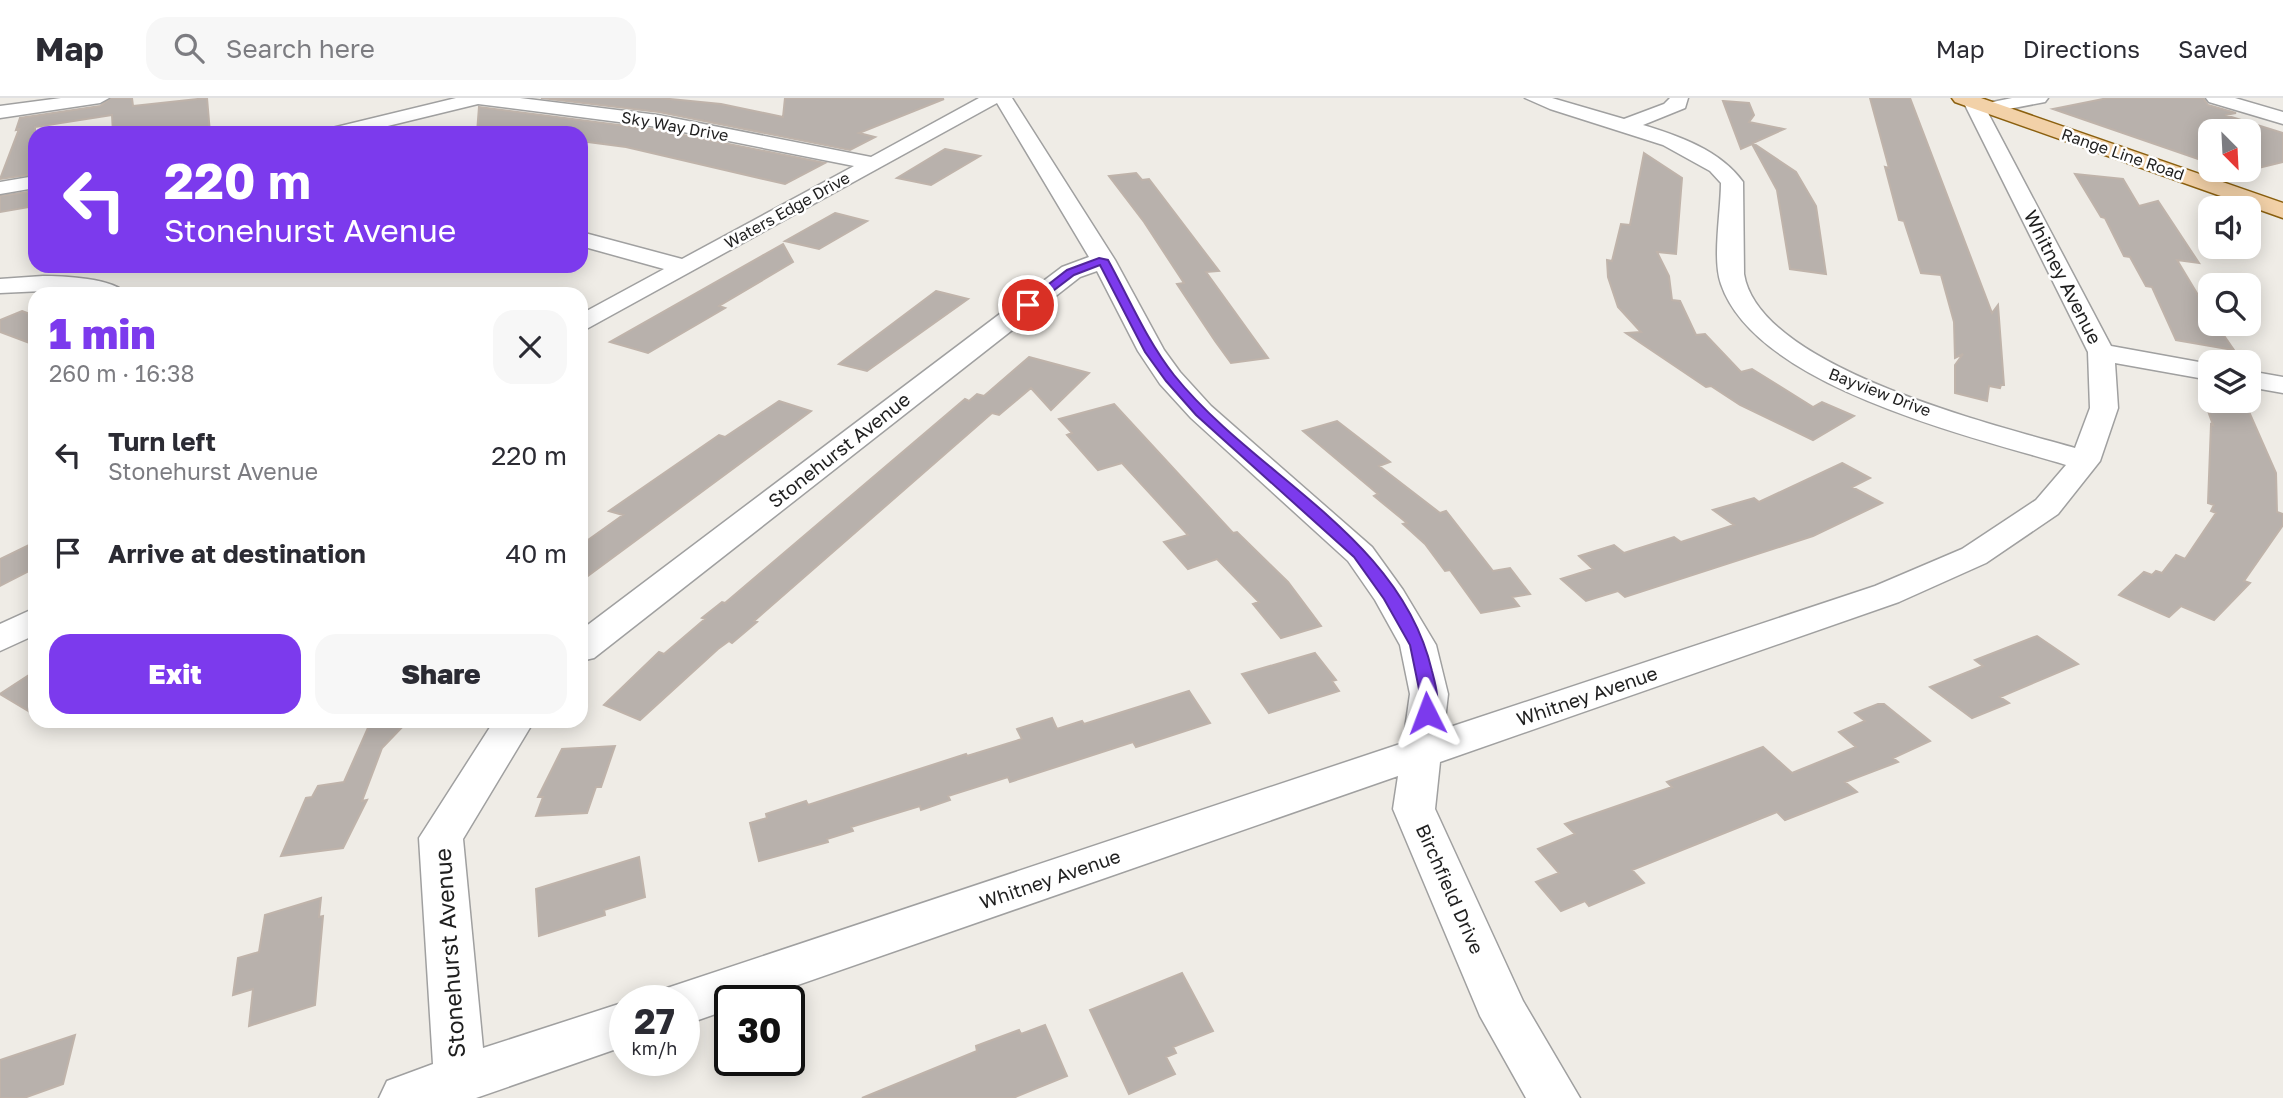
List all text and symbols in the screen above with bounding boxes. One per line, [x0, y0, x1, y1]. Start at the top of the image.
search box [146, 17, 636, 80]
text: Map [35, 29, 104, 68]
icon: search [170, 29, 208, 67]
text: Search here [226, 33, 375, 64]
text: Map [1936, 34, 1985, 63]
text: Directions [2023, 34, 2140, 63]
text: Saved [2178, 34, 2248, 63]
street label: Sky Way Drive [620, 107, 730, 145]
north arrow [2198, 119, 2261, 182]
map controls [2198, 119, 2261, 413]
street label: Range Line Road [2059, 124, 2187, 184]
text: 220 m [164, 151, 311, 210]
icon: left [49, 154, 140, 245]
street label: Waters Edge Drive [721, 167, 853, 253]
button: sound [2198, 196, 2261, 259]
street label: Whitney Avenue [2020, 206, 2107, 348]
text: Stonehurst Avenue [164, 211, 456, 249]
button: search [2198, 273, 2261, 336]
pin [998, 275, 1058, 335]
icon: arrive [1009, 286, 1047, 324]
text: 1 min [49, 308, 156, 358]
button: close [493, 310, 567, 384]
button: layers [2198, 350, 2261, 413]
text: 260 m · 16:38 [49, 359, 194, 387]
street label: Bayview Drive [1826, 363, 1934, 421]
street label: Stonehurst Avenue [763, 387, 914, 512]
text: Turn left [108, 426, 216, 457]
icon: left [49, 436, 87, 474]
text: 220 m [491, 440, 567, 471]
text: Stonehurst Avenue [108, 457, 318, 485]
icon: arrive [49, 534, 87, 572]
text: Arrive at destination [108, 538, 366, 569]
text: 40 m [506, 538, 567, 569]
button: Exit [49, 634, 301, 714]
button: Share [315, 634, 567, 714]
street label: Whitney Avenue [1513, 661, 1660, 730]
position arrow [1390, 676, 1464, 750]
street label: Birchfield Drive [1412, 820, 1489, 957]
street label: Whitney Avenue [976, 844, 1123, 913]
street label: Stonehurst Avenue [428, 847, 470, 1059]
speed limit sign: 30 [714, 985, 805, 1076]
text: 27 [634, 1000, 675, 1042]
text: km/h [632, 1037, 677, 1059]

